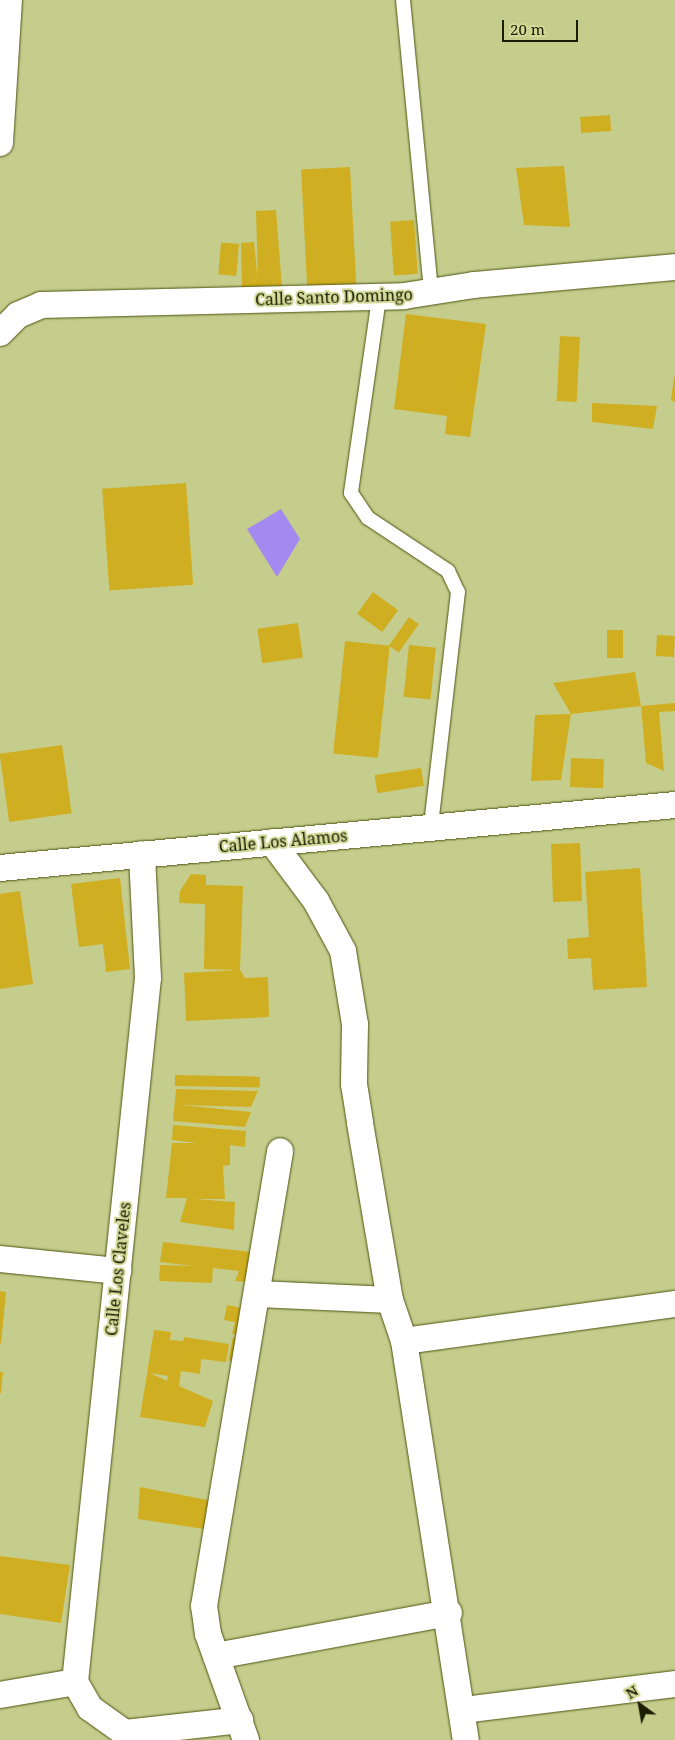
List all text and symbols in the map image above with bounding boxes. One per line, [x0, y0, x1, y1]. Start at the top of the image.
scale bar [505, 10, 581, 42]
text: 20 m [510, 19, 545, 39]
street label: Calle Santo Domingo [255, 285, 413, 309]
street label: Calle Los Alamos [218, 826, 348, 856]
street label: Calle Los Claveles [101, 1201, 135, 1337]
north arrow [615, 1680, 665, 1730]
text: N [622, 1681, 641, 1703]

